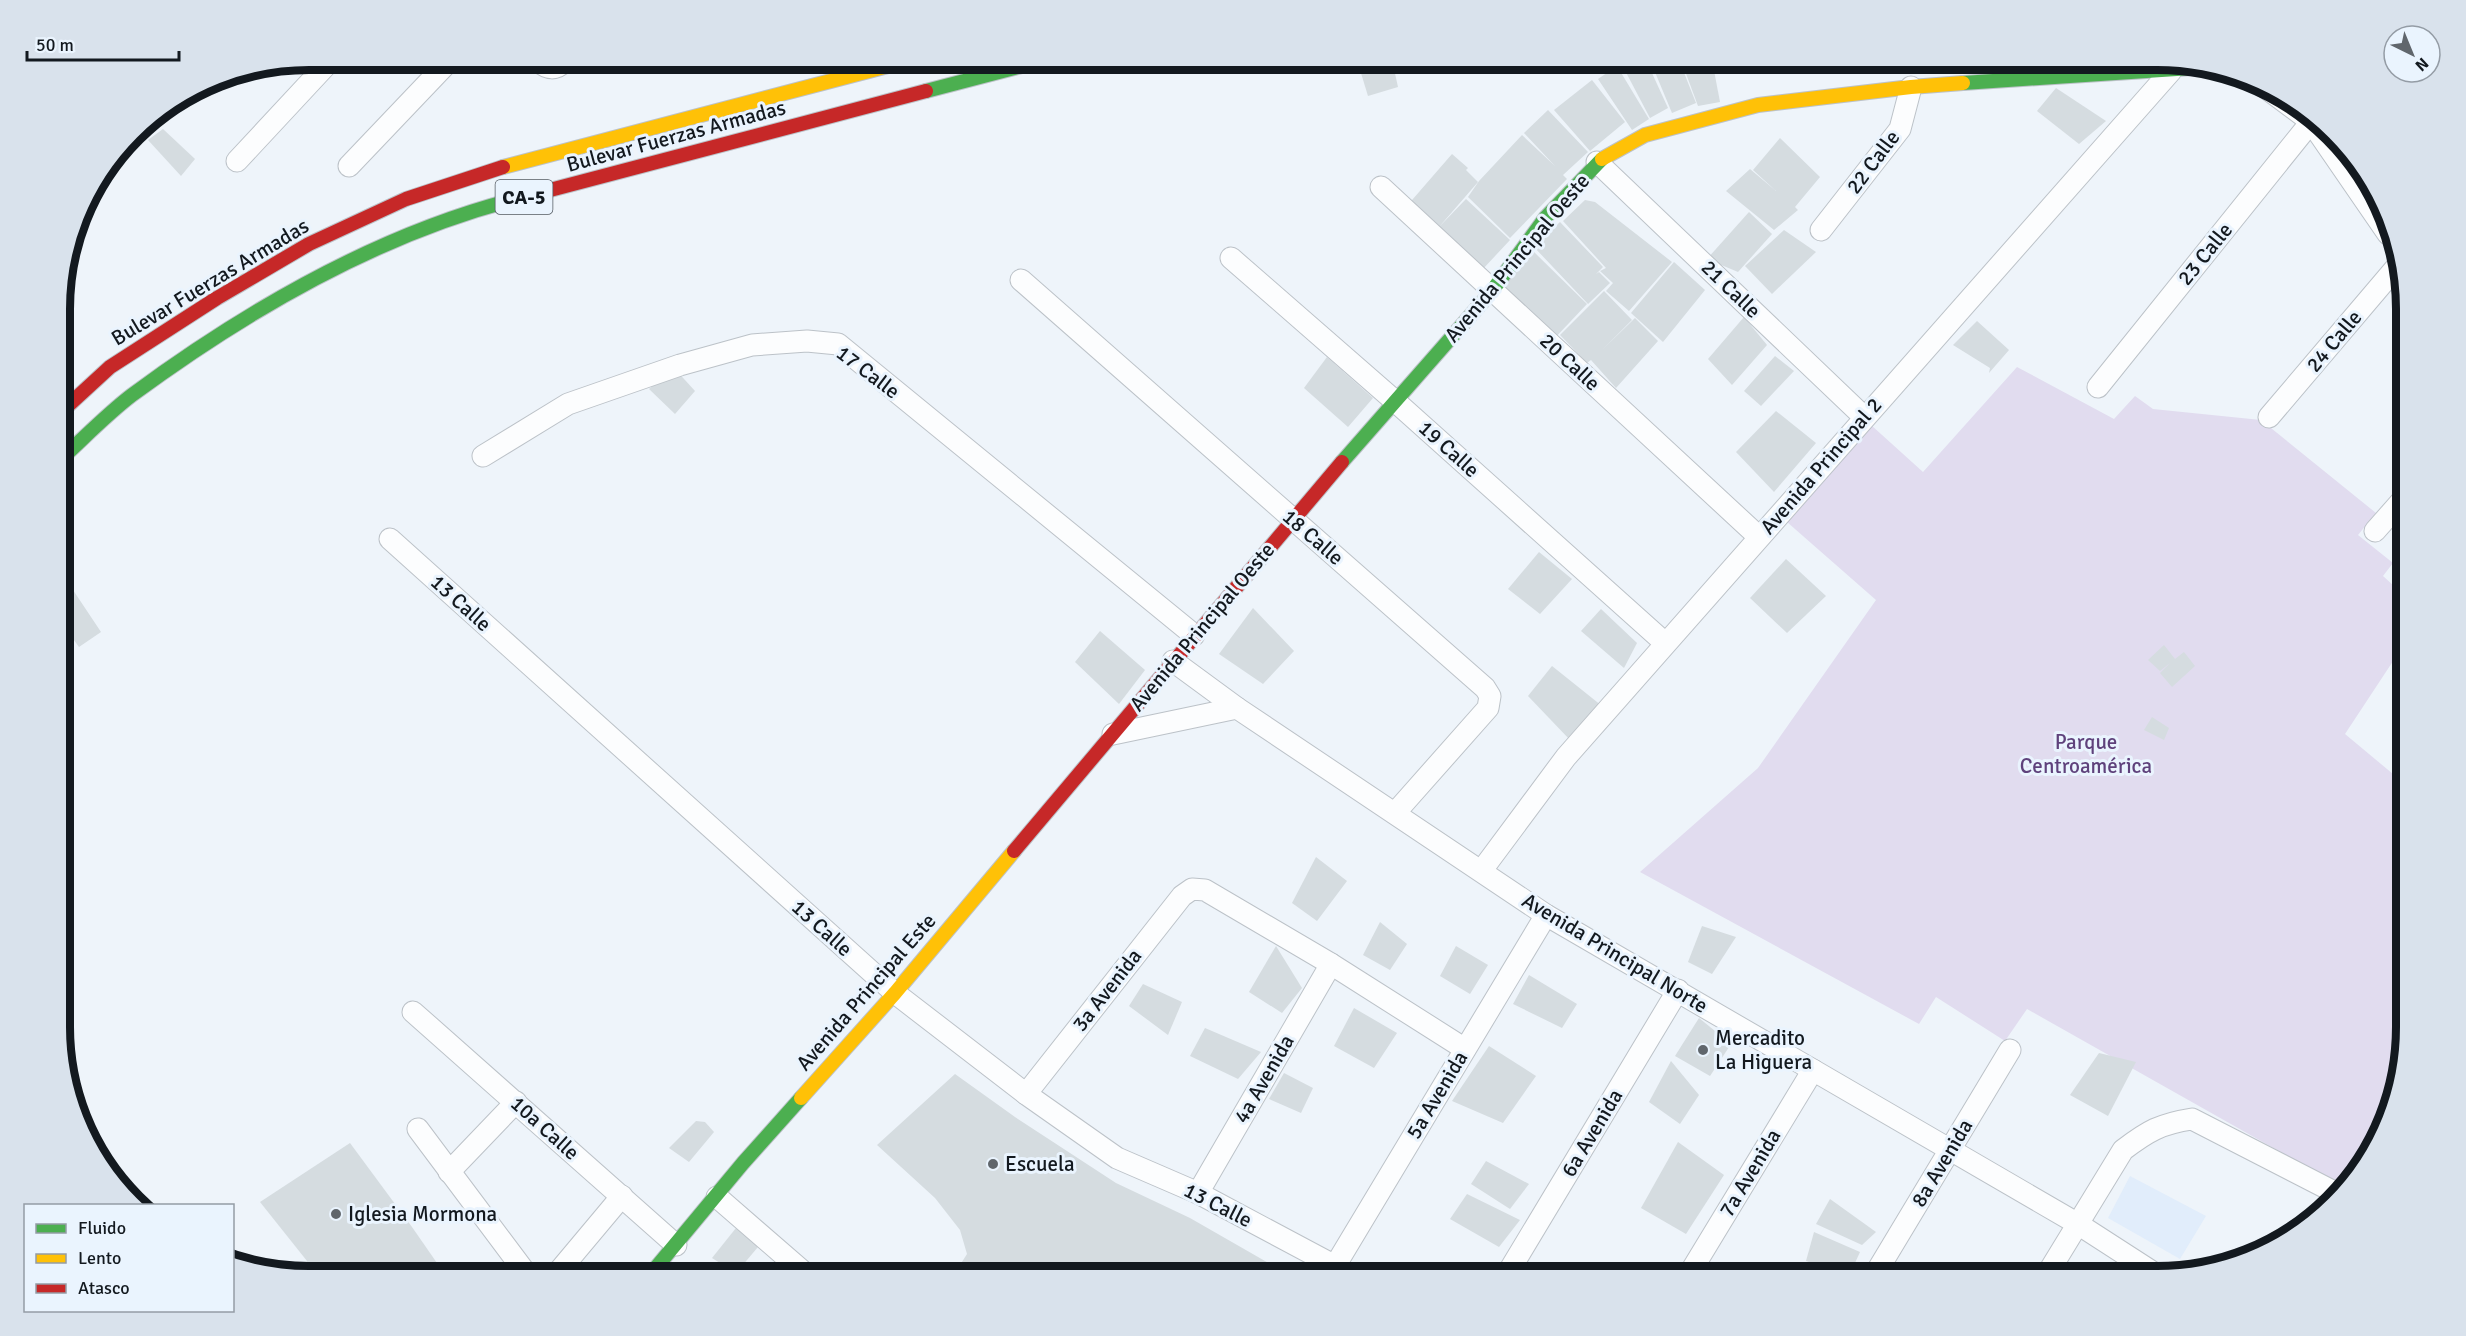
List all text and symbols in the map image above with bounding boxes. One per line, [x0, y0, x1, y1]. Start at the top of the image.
scale bar [27, 24, 178, 62]
north arrow [2382, 24, 2442, 84]
text: 50 m [36, 34, 74, 56]
text: N [2411, 53, 2432, 75]
street label: Bulevar Fuerzas Armadas [564, 94, 788, 178]
street label: 22 Calle [1841, 125, 1905, 199]
street label: Avenida Principal Oeste [1439, 168, 1595, 348]
road number: CA-5 [496, 180, 552, 214]
street label: Bulevar Fuerzas Armadas [107, 213, 313, 351]
street label: 23 Calle [2172, 217, 2238, 291]
street label: 21 Calle [1696, 254, 1766, 324]
street label: 24 Calle [2301, 305, 2367, 377]
street label: 20 Calle [1534, 328, 1606, 396]
street label: 17 Calle [831, 340, 905, 404]
street label: Avenida Principal 2 [1755, 392, 1887, 540]
street label: 19 Calle [1413, 415, 1485, 483]
street label: 18 Calle [1277, 503, 1349, 571]
street label: Avenida Principal Oeste [1124, 537, 1280, 717]
street label: 13 Calle [425, 569, 497, 637]
park label: Parque Centroamérica [2020, 729, 2152, 779]
street label: Avenida Principal Norte [1517, 887, 1713, 1019]
street label: 13 Calle [786, 894, 858, 962]
street label: Avenida Principal Este [791, 908, 941, 1076]
street label: 3a Avenida [1067, 943, 1147, 1037]
place label: Mercadito La Higuera [1715, 1025, 1812, 1075]
street label: 4a Avenida [1228, 1030, 1300, 1128]
marker: Mercadito La Higuera [1696, 1043, 1710, 1057]
street label: 5a Avenida [1401, 1046, 1473, 1144]
street label: 6a Avenida [1556, 1084, 1628, 1182]
street label: 10a Calle [505, 1090, 585, 1166]
street label: 8a Avenida [1906, 1114, 1978, 1212]
street label: 7a Avenida [1714, 1124, 1786, 1222]
place label: Escuela [1005, 1151, 1075, 1177]
marker: Escuela [986, 1157, 1000, 1171]
street label: 13 Calle [1180, 1177, 1256, 1233]
place label: Iglesia Mormona [348, 1201, 497, 1227]
legend [24, 1204, 234, 1312]
marker: Iglesia Mormona [329, 1207, 343, 1221]
text: Fluido [78, 1217, 126, 1239]
text: Lento [78, 1247, 121, 1269]
text: Atasco [78, 1277, 130, 1299]

